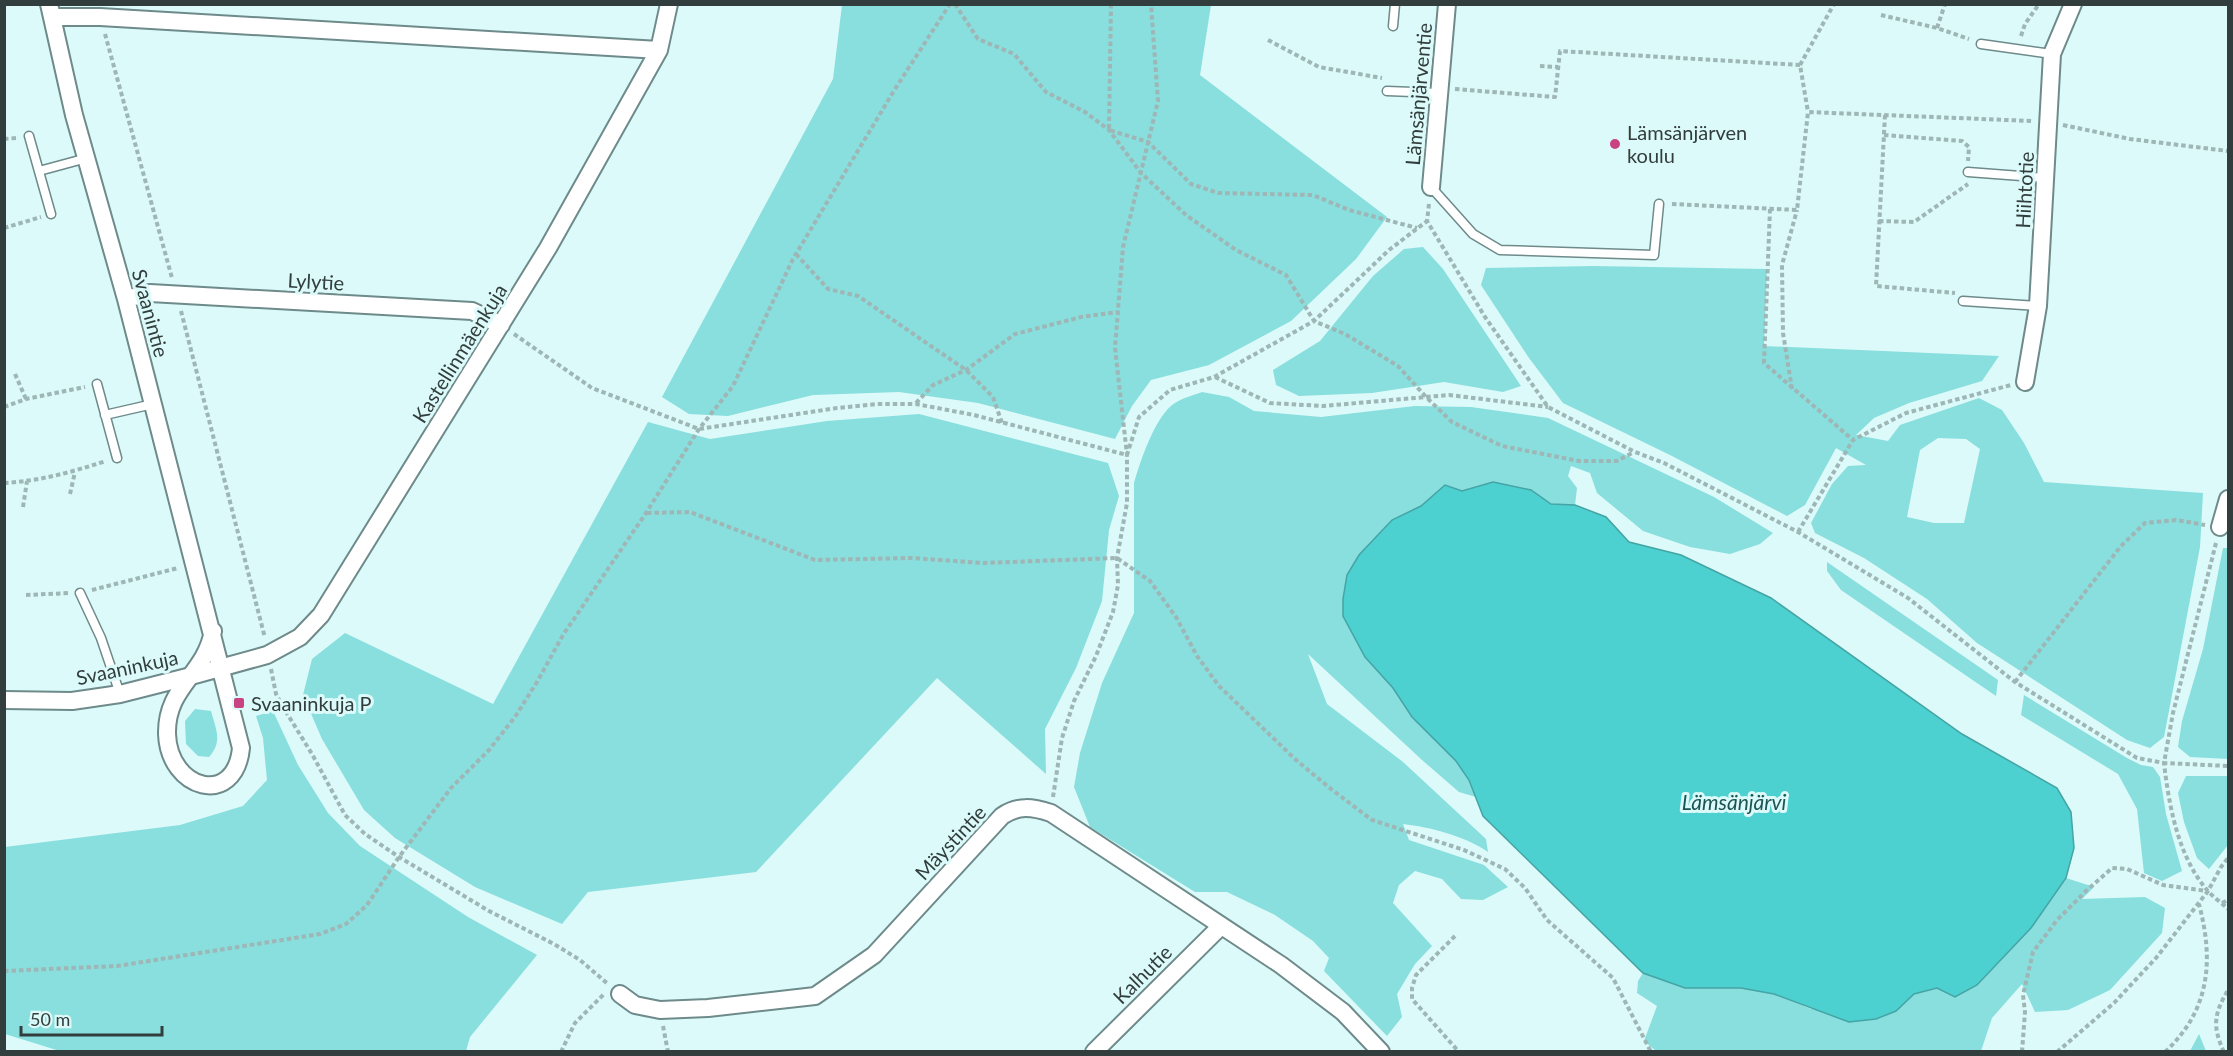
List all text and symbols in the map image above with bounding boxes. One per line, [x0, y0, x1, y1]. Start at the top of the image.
street label: Lämsänjärventie [1400, 22, 1436, 166]
place label: Lämsänjärven koulu [1627, 120, 1747, 167]
marker: Lämsänjärven koulu [1608, 137, 1622, 151]
street label: Hiihtotie [2010, 151, 2038, 229]
street label: Svaanintie [128, 266, 174, 360]
street label: Lylytie [287, 268, 345, 294]
street label: Kastellinmäenkuja [407, 279, 511, 427]
street label: Svaaninkuja [74, 645, 180, 689]
place label: Svaaninkuja P [251, 691, 372, 715]
marker: Svaaninkuja P [232, 696, 246, 710]
water label: Lämsänjärvi [1682, 789, 1787, 814]
street label: Mäystintie [910, 800, 990, 884]
street label: Kalhutie [1108, 940, 1176, 1008]
scale bar [21, 999, 162, 1037]
text: 50 m [30, 1008, 70, 1030]

